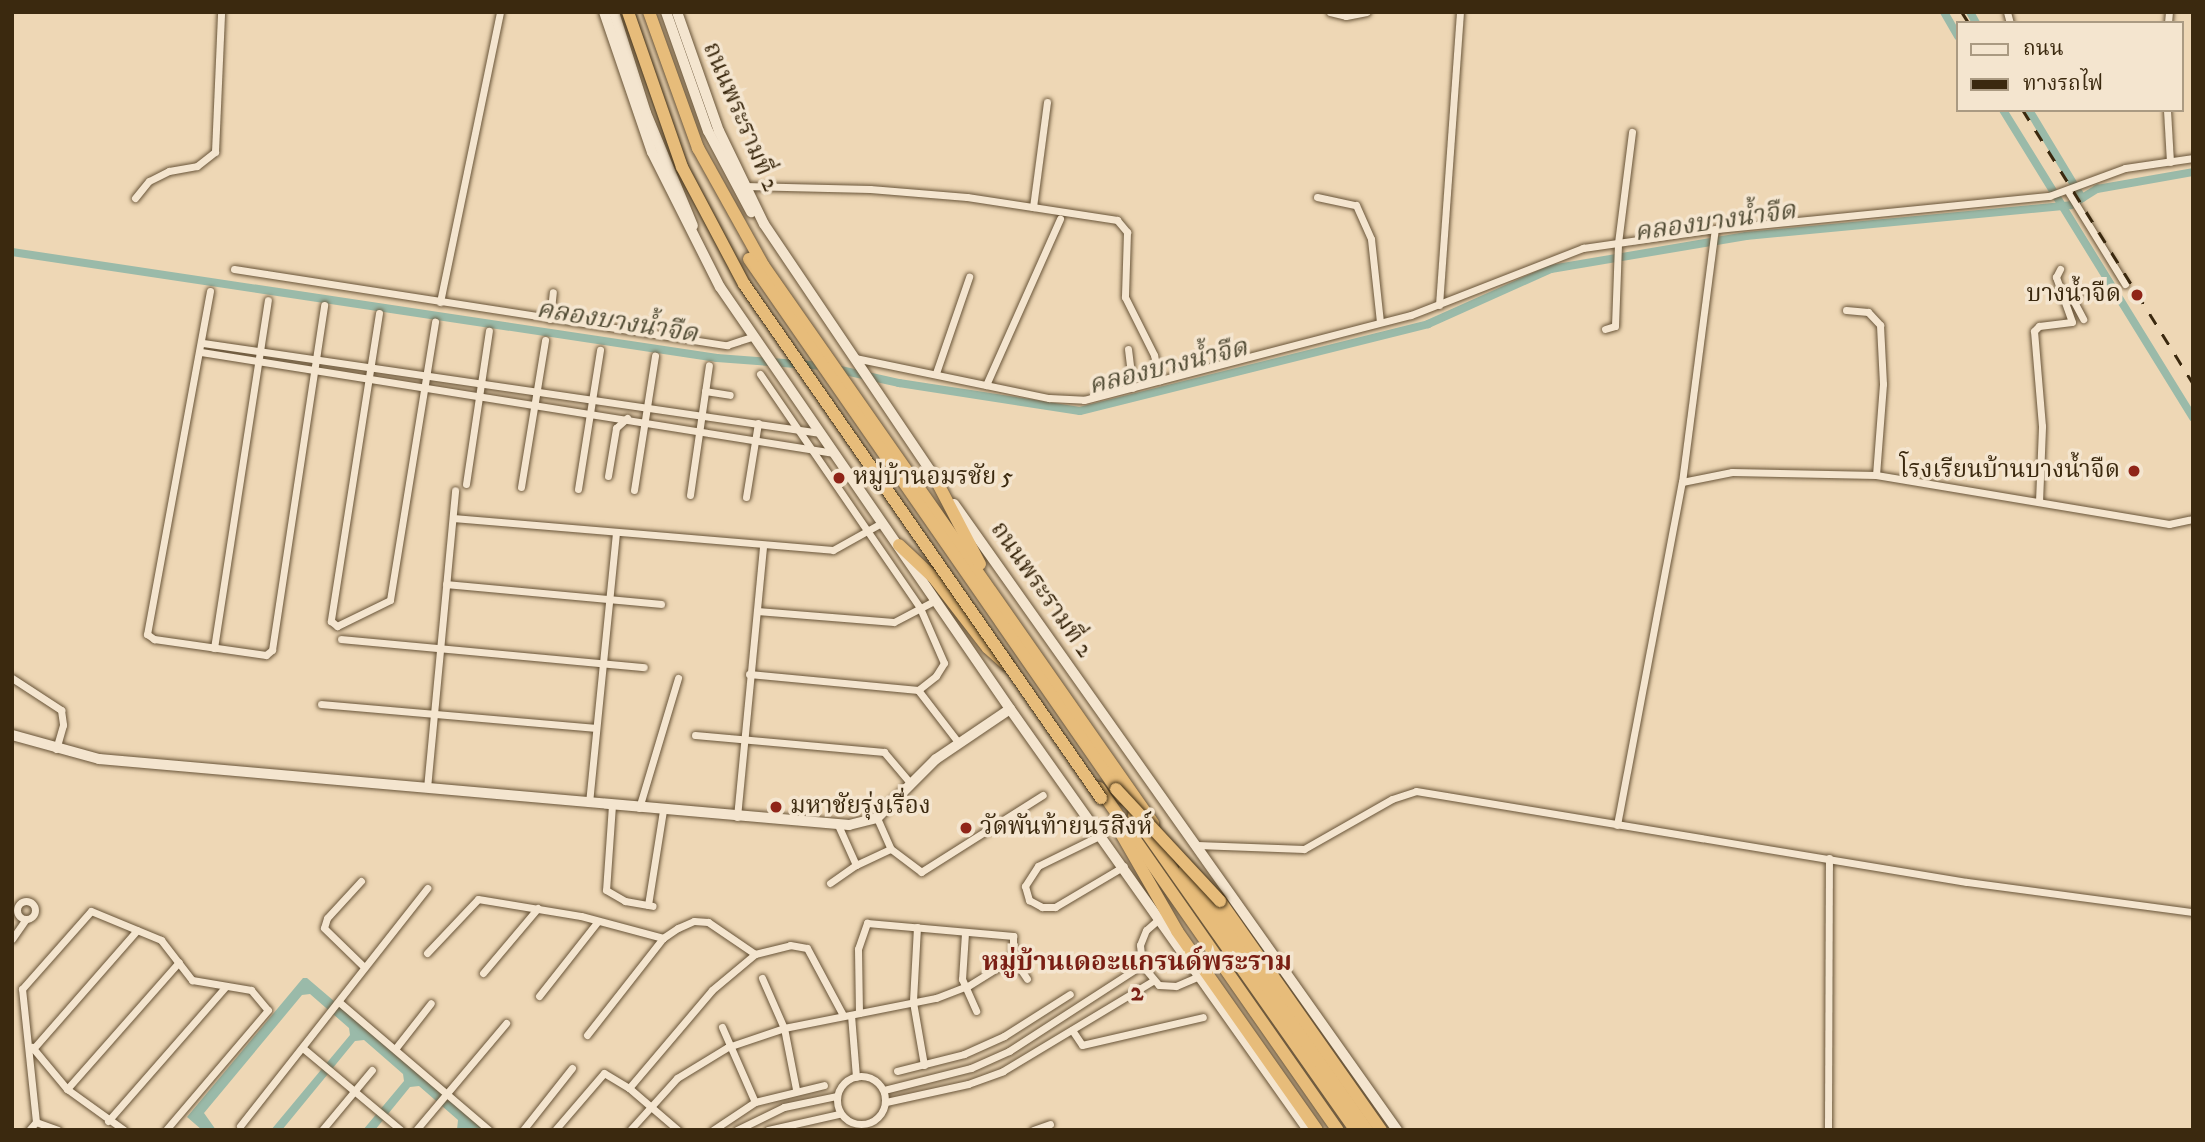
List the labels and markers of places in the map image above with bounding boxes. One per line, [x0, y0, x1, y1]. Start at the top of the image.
place label: บางน้ำจืด [2026, 281, 2121, 309]
marker: บางน้ำจืด [2127, 285, 2147, 305]
place label: โรงเรียนบ้านบางนํ้าจืด [1900, 457, 2120, 485]
marker: โรงเรียนบ้านบางนํ้าจืด [2126, 463, 2142, 479]
place label: หมู่บ้านอมรชัย 5 [853, 464, 1013, 492]
marker: หมู่บ้านอมรชัย 5 [831, 470, 847, 486]
place label: มหาชัยรุ่งเรื่อง [790, 793, 931, 821]
marker: มหาชัยรุ่งเรื่อง [768, 799, 784, 815]
place label: วัดพันท้ายนรสิงห์ [980, 814, 1152, 842]
marker: วัดพันท้ายนรสิงห์ [958, 820, 974, 836]

